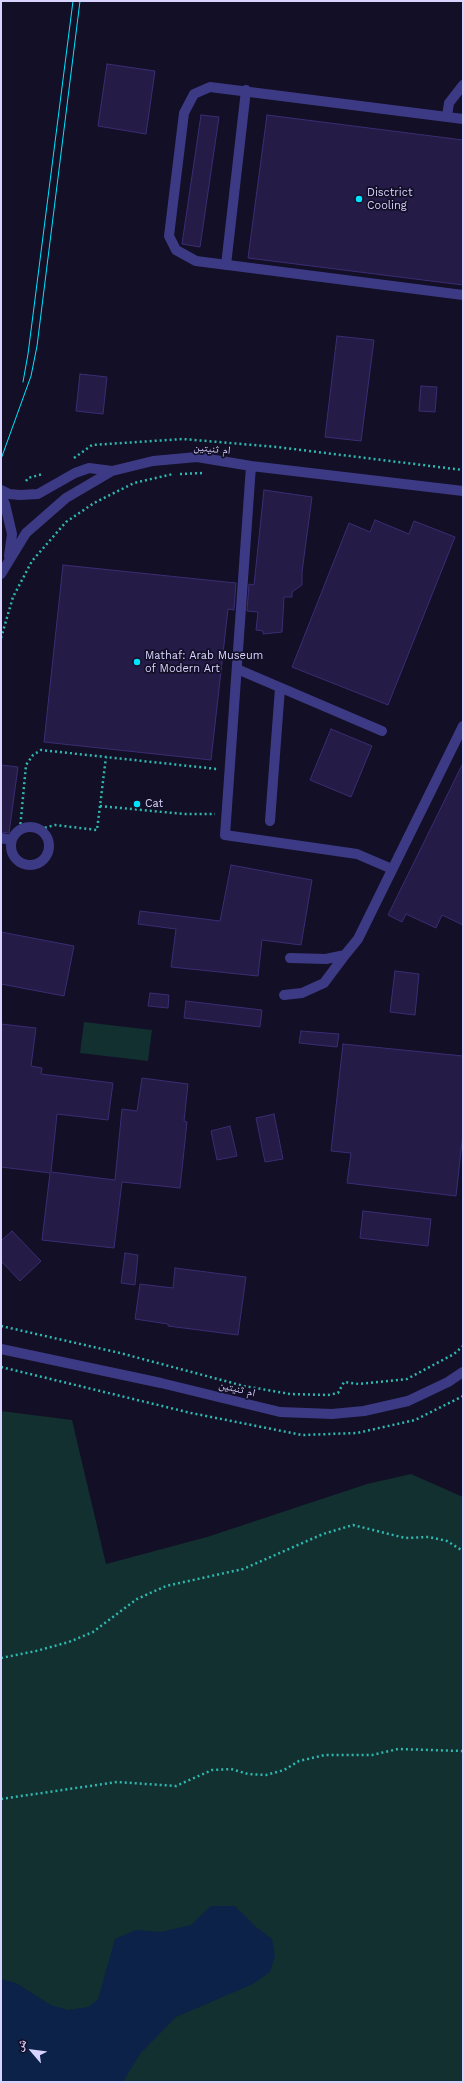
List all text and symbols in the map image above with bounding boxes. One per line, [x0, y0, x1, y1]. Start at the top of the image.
place label: Disctrict Cooling [367, 186, 413, 212]
marker: Disctrict Cooling [354, 194, 364, 204]
street label: ام ثنيتين [193, 440, 231, 458]
place label: Mathaf: Arab Museum of Modern Art [145, 649, 263, 675]
marker: Mathaf: Arab Museum of Modern Art [132, 657, 142, 667]
place label: Cat [145, 797, 163, 811]
marker: Cat [132, 799, 142, 809]
street label: ام ثنيتين [217, 1378, 257, 1400]
north arrow [12, 2031, 52, 2071]
text: ش [12, 2037, 29, 2053]

